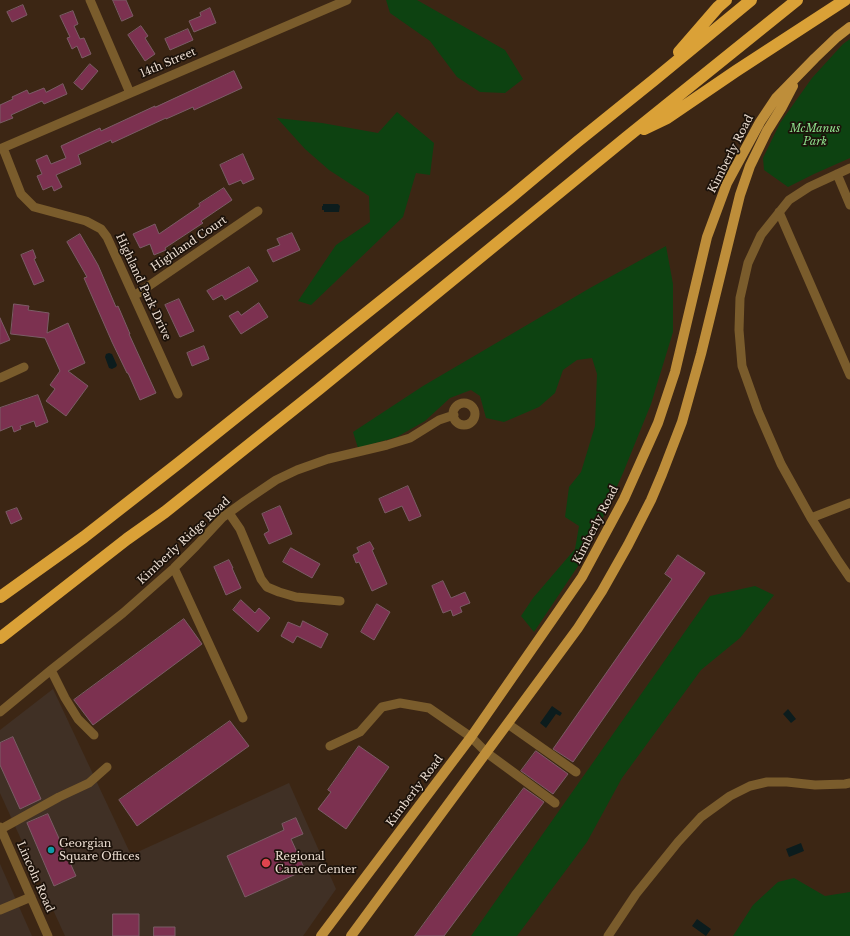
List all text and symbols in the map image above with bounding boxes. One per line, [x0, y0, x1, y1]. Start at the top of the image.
street label: 14th Street [138, 45, 198, 81]
street label: Kimberly Road [706, 113, 756, 195]
park label: McManus Park [790, 122, 840, 148]
street label: Highland Court [149, 214, 229, 274]
street label: Highland Park Drive [112, 232, 174, 342]
street label: Kimberly Road [571, 484, 621, 566]
street label: Kimberly Ridge Road [135, 495, 233, 587]
street label: Kimberly Road [384, 753, 446, 829]
place label: Georgian Square Offices [59, 837, 140, 863]
street label: Lincoln Road [14, 840, 56, 914]
marker: Georgian Square Offices [46, 845, 56, 855]
place label: Regional Cancer Center [275, 850, 357, 876]
marker: Regional Cancer Center [260, 857, 272, 869]

